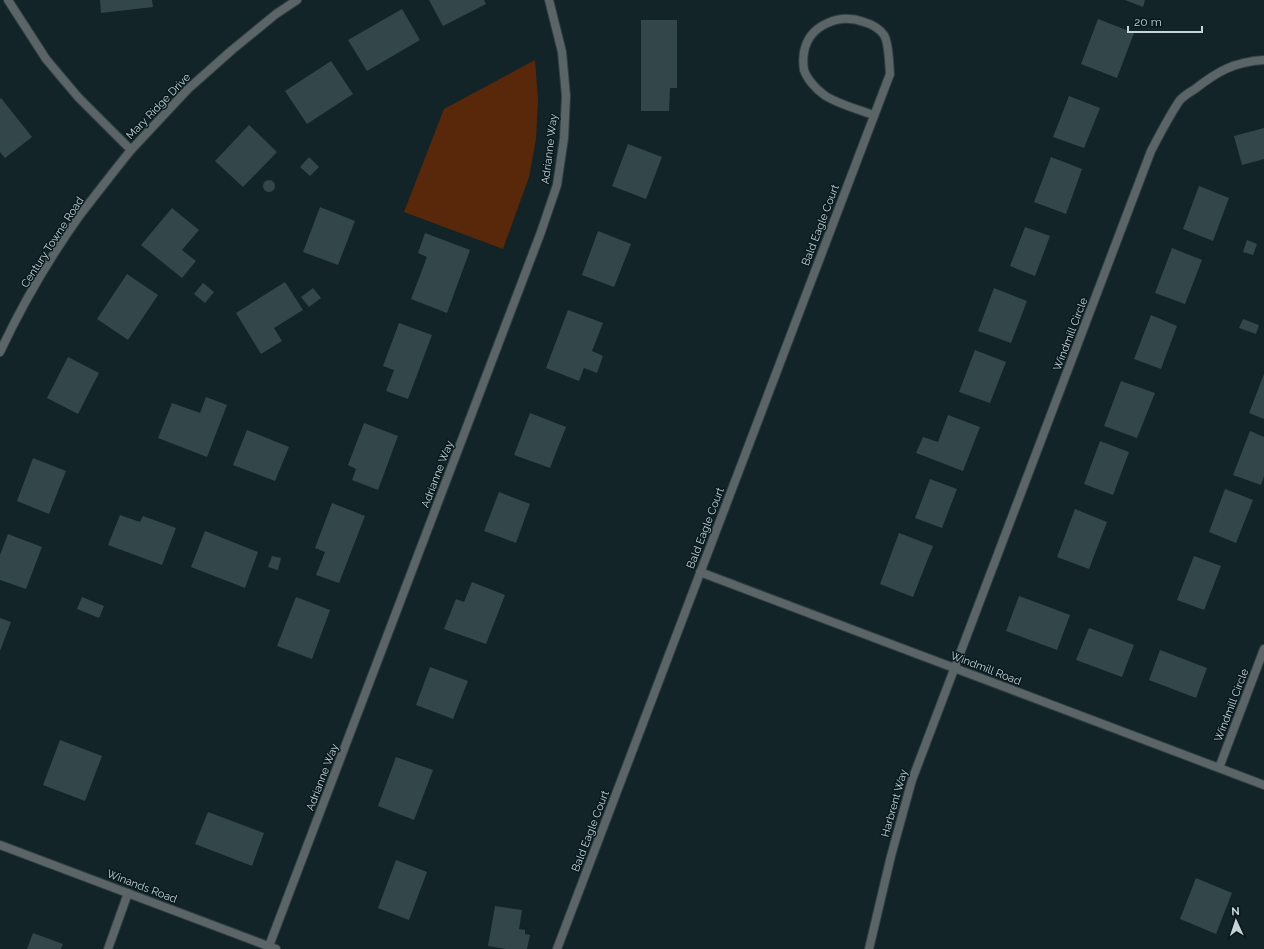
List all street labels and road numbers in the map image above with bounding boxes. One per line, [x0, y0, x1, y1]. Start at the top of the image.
street label: Mary Ridge Drive [124, 70, 193, 142]
street label: Adrianne Way [539, 113, 560, 185]
street label: Bald Eagle Court [799, 182, 842, 268]
street label: Century Towne Road [18, 194, 87, 290]
street label: Windmill Circle [1051, 295, 1091, 373]
street label: Adrianne Way [419, 439, 456, 510]
street label: Bald Eagle Court [684, 485, 727, 571]
street label: Windmill Road [949, 649, 1023, 688]
street label: Windmill Circle [1212, 666, 1252, 744]
street label: Adrianne Way [304, 742, 341, 813]
street label: Harbrent Way [879, 768, 910, 839]
street label: Bald Eagle Court [569, 788, 612, 874]
street label: Winands Road [105, 867, 179, 906]

